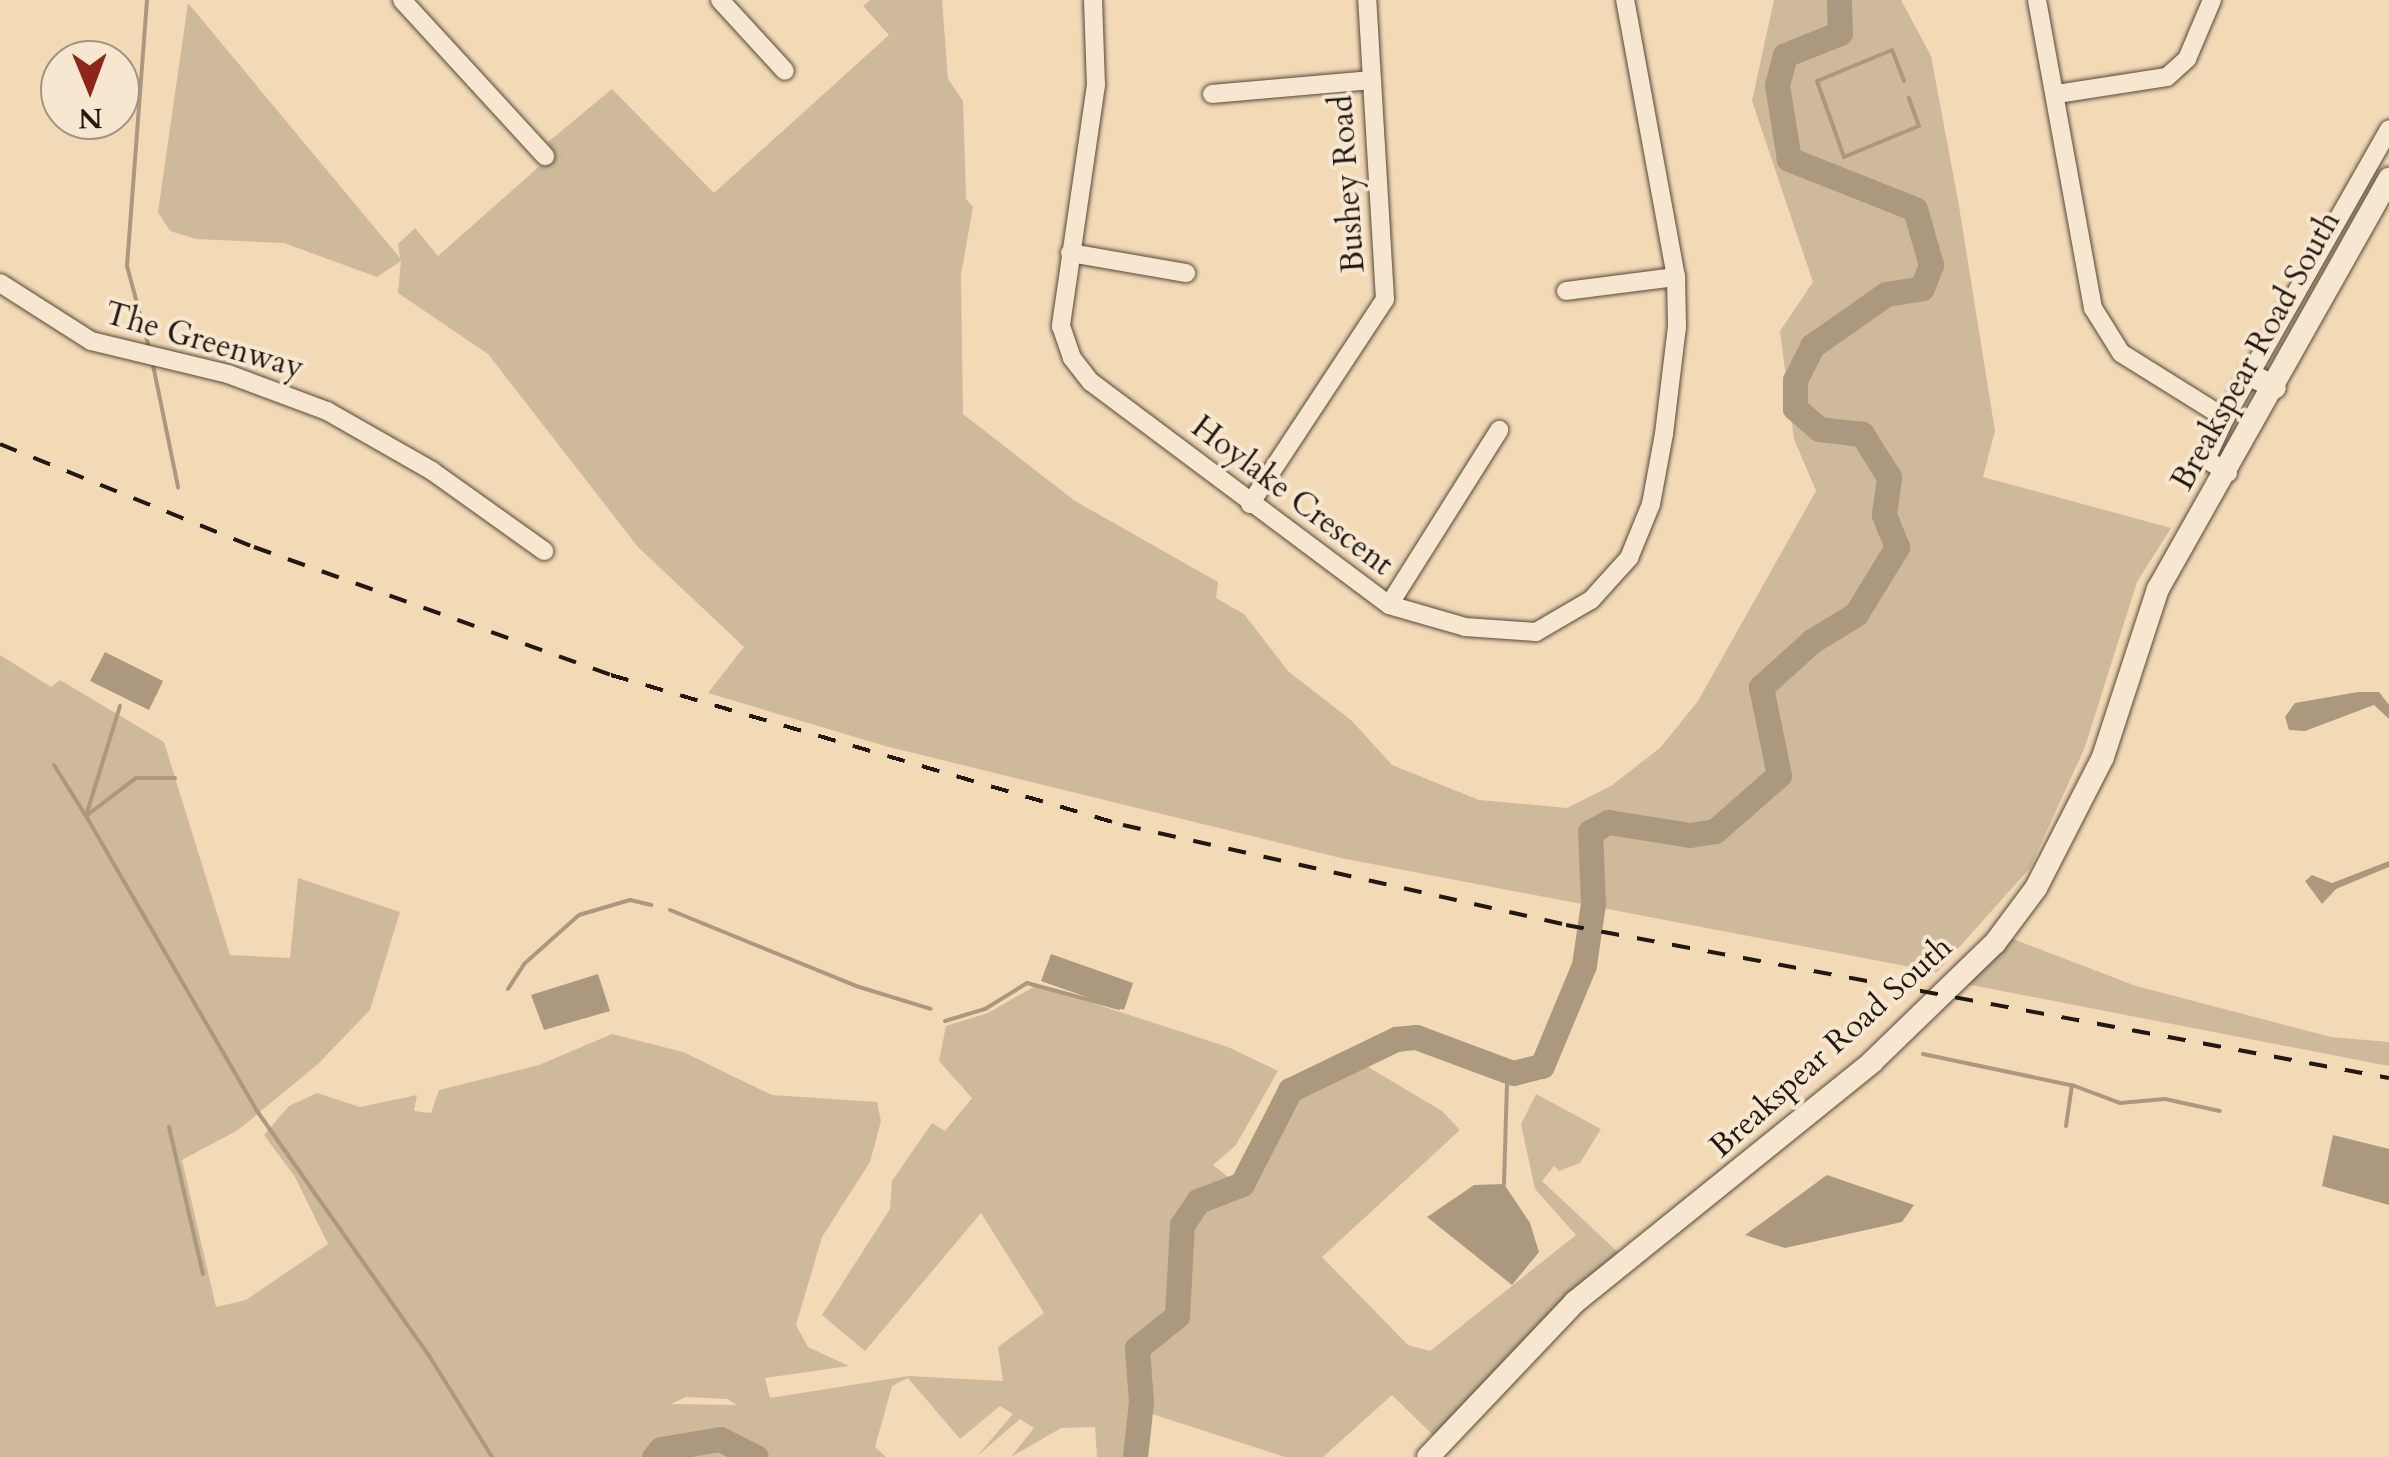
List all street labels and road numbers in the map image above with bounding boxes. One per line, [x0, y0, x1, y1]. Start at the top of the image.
street label: Bushey Road [1323, 94, 1373, 274]
street label: Breakspear Road South [2163, 205, 2349, 497]
street label: The Greenway [100, 294, 308, 388]
street label: Hoylake Crescent [1184, 408, 1400, 584]
street label: Breakspear Road South [1702, 928, 1960, 1166]

